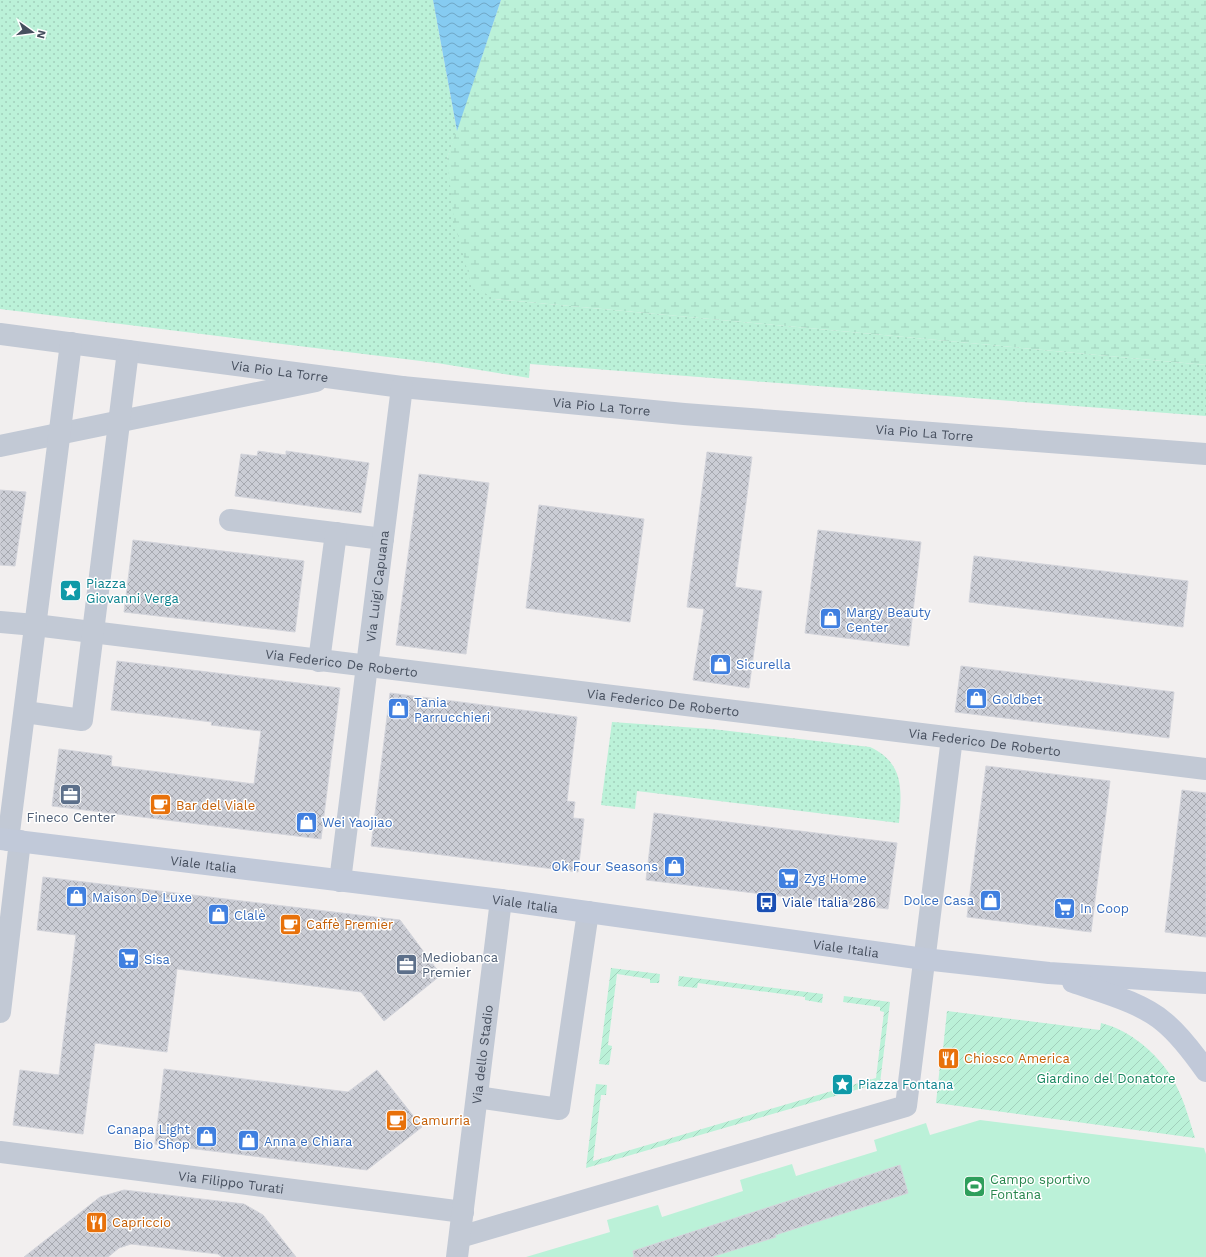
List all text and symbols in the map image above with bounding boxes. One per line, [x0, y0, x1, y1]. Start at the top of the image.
north arrow [12, 12, 52, 52]
text: N [34, 29, 49, 40]
street label: Via Pio La Torre [230, 358, 329, 385]
street label: Via Pio La Torre [552, 394, 651, 419]
street label: Via Pio La Torre [875, 422, 974, 444]
street label: Via Luigi Capuana [363, 529, 392, 643]
place label: Piazza Giovanni Verga [86, 576, 179, 606]
place icon: Piazza Giovanni Verga [57, 577, 83, 603]
place label: Margy Beauty Center [846, 605, 931, 635]
shop icon: Margy Beauty Center [818, 606, 844, 632]
street label: Via Federico De Roberto [264, 646, 419, 680]
shop icon: Sicurella [708, 651, 734, 677]
place label: Sicurella [736, 657, 792, 672]
street label: Via Federico De Roberto [586, 686, 740, 720]
shop icon: Goldbet [964, 686, 990, 712]
place label: Goldbet [992, 692, 1043, 707]
place label: Tania Parrucchieri [414, 695, 490, 725]
shop icon: Tania Parrucchieri [385, 696, 411, 722]
street label: Via Federico De Roberto [908, 725, 1062, 759]
office icon: Fineco Center [58, 782, 84, 808]
cafe icon: Bar del Viale [147, 792, 173, 818]
place label: Bar del Viale [176, 798, 255, 813]
shop icon: Wei Yaojiao [293, 809, 319, 835]
place label: Fineco Center [26, 810, 116, 825]
place label: Wei Yaojiao [322, 815, 393, 830]
street label: Viale Italia [169, 853, 238, 876]
shop icon: Ok Four Seasons [661, 853, 687, 879]
place label: Ok Four Seasons [552, 859, 658, 874]
supermarket icon: Zyg Home [775, 865, 801, 891]
place label: Zyg Home [804, 871, 867, 886]
shop icon: Maison De Luxe [64, 884, 90, 910]
shop icon: Dolce Casa [977, 887, 1003, 913]
bus stop icon: Viale Italia 286 [754, 889, 780, 915]
place label: Maison De Luxe [92, 890, 192, 905]
street label: Viale Italia [491, 892, 560, 916]
place label: Dolce Casa [903, 893, 975, 908]
place label: Viale Italia 286 [782, 895, 876, 910]
supermarket icon: In Coop [1051, 895, 1077, 921]
place label: In Coop [1080, 901, 1129, 916]
shop icon: Clalè [205, 902, 231, 928]
place label: Clalè [234, 908, 266, 923]
cafe icon: Caffè Premier [277, 911, 303, 937]
place label: Caffè Premier [306, 917, 393, 932]
street label: Viale Italia [812, 937, 881, 961]
supermarket icon: Sisa [116, 946, 142, 972]
place label: Mediobanca Premier [422, 950, 499, 980]
office icon: Mediobanca Premier [394, 951, 420, 977]
place label: Sisa [144, 952, 171, 967]
street label: Via dello Stadio [469, 1004, 496, 1105]
restaurant icon: Chiosco America [936, 1045, 962, 1071]
place label: Chiosco America [964, 1051, 1071, 1066]
place icon: Piazza Fontana [829, 1071, 855, 1097]
park label: Giardino del Donatore [1037, 1071, 1175, 1086]
place label: Piazza Fontana [858, 1077, 954, 1092]
cafe icon: Camurria [383, 1107, 409, 1133]
place label: Camurria [412, 1113, 471, 1128]
place label: Canapa Light Bio Shop [107, 1122, 191, 1152]
shop icon: Canapa Light Bio Shop [193, 1123, 219, 1149]
shop icon: Anna e Chiara [235, 1128, 261, 1154]
place label: Anna e Chiara [264, 1134, 353, 1149]
street label: Via Filippo Turati [177, 1168, 285, 1197]
place label: Campo sportivo Fontana [990, 1172, 1090, 1202]
sports icon: Campo sportivo Fontana [961, 1173, 987, 1199]
restaurant icon: Capriccio [83, 1209, 109, 1235]
place label: Capriccio [112, 1215, 171, 1230]

